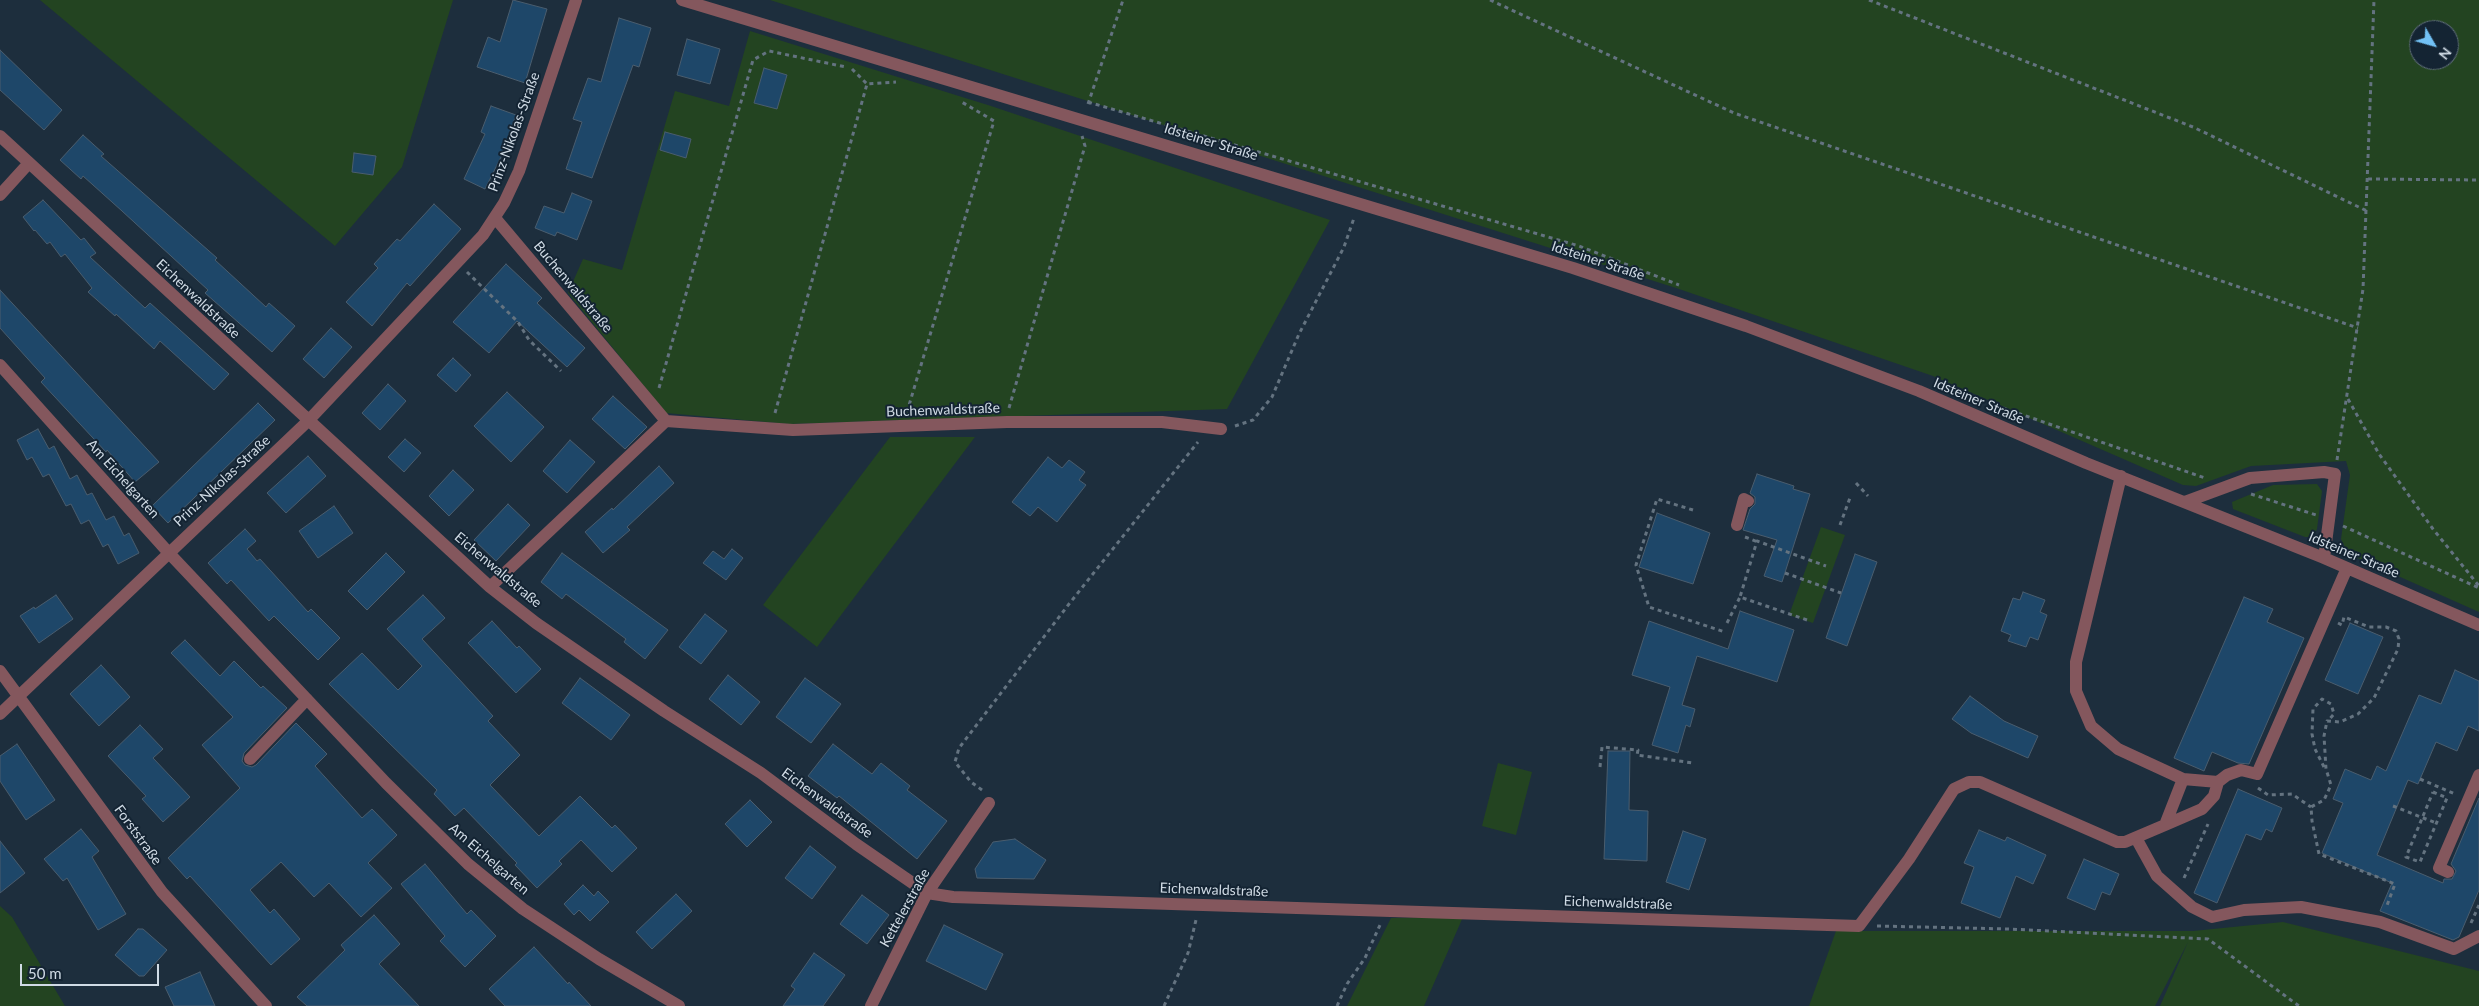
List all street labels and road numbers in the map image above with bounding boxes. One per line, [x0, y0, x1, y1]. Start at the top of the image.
street label: Prinz-Nikolas-Straße [485, 70, 543, 194]
street label: Idsteiner Straße [1162, 120, 1260, 164]
street label: Buchenwaldstraße [530, 238, 616, 336]
street label: Idsteiner Straße [1549, 238, 1647, 284]
street label: Eichenwaldstraße [153, 256, 243, 342]
street label: Idsteiner Straße [1931, 374, 2027, 428]
street label: Buchenwaldstraße [886, 400, 1000, 420]
street label: Prinz-Nikolas-Straße [170, 432, 274, 530]
street label: Am Eichelgarten [83, 436, 163, 522]
street label: Idsteiner Straße [2306, 528, 2402, 582]
street label: Eichenwaldstraße [451, 529, 545, 611]
street label: Eichenwaldstraße [778, 764, 876, 842]
street label: Forststraße [111, 802, 165, 868]
street label: Am Eichelgarten [445, 820, 533, 898]
street label: Kettelerstraße [876, 866, 934, 950]
street label: Eichenwaldstraße [1159, 880, 1269, 900]
street label: Eichenwaldstraße [1563, 893, 1673, 913]

